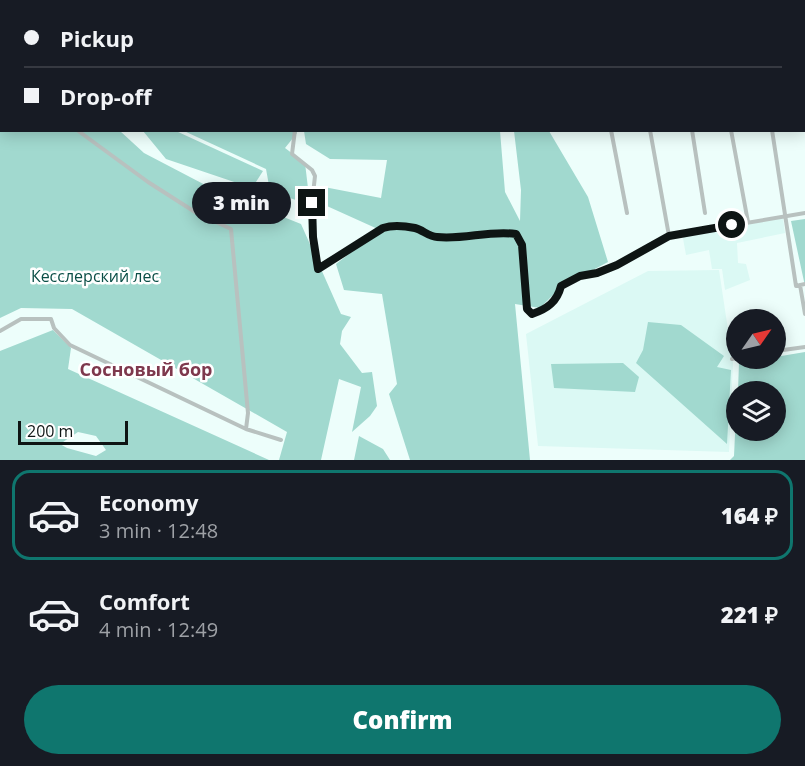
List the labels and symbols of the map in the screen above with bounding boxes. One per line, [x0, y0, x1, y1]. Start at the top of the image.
callout: 3 min [192, 182, 291, 224]
route end [298, 189, 325, 216]
route start [718, 211, 745, 238]
park label: Кесслерский лес [31, 265, 159, 287]
north arrow [726, 309, 786, 369]
district label: Сосновый бор [80, 357, 212, 381]
scale bar [18, 418, 128, 446]

